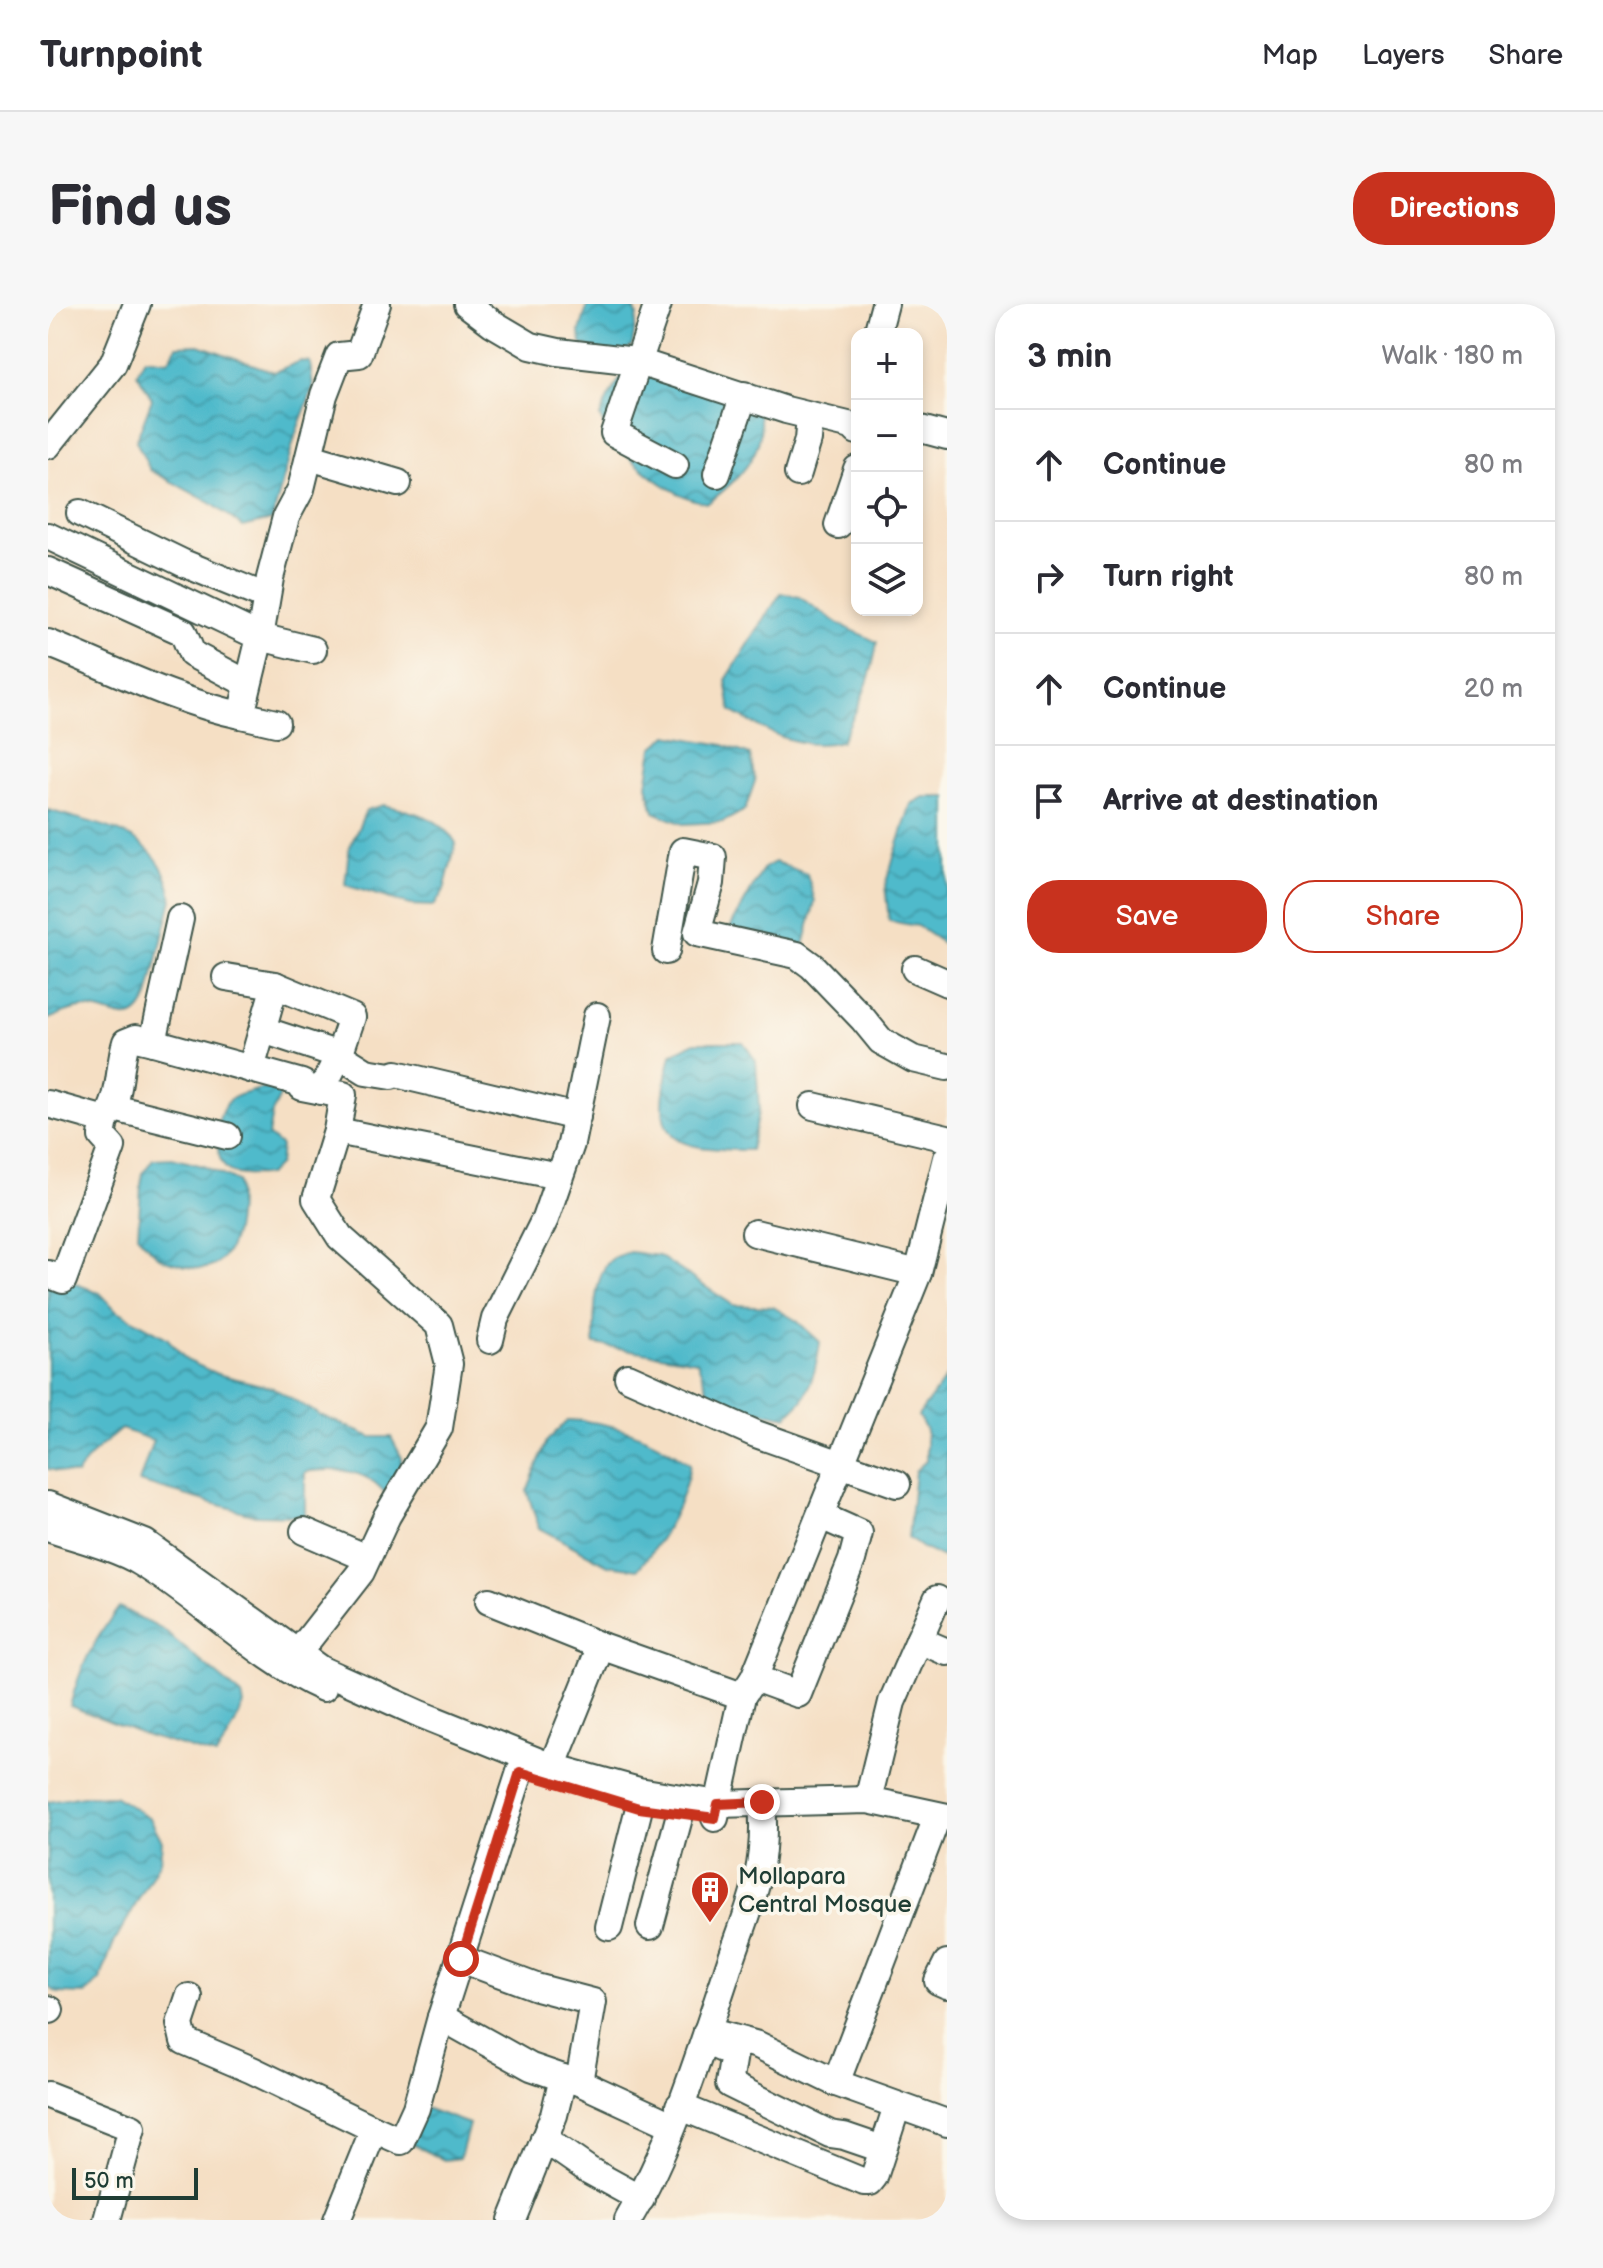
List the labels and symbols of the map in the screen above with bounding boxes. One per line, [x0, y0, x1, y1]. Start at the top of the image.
route end [744, 1784, 780, 1820]
place label: Mollapara Central Mosque [738, 1862, 912, 1919]
building icon: Mollapara Central Mosque [689, 1869, 731, 1924]
route start [443, 1941, 479, 1977]
scale bar [72, 2164, 198, 2200]

